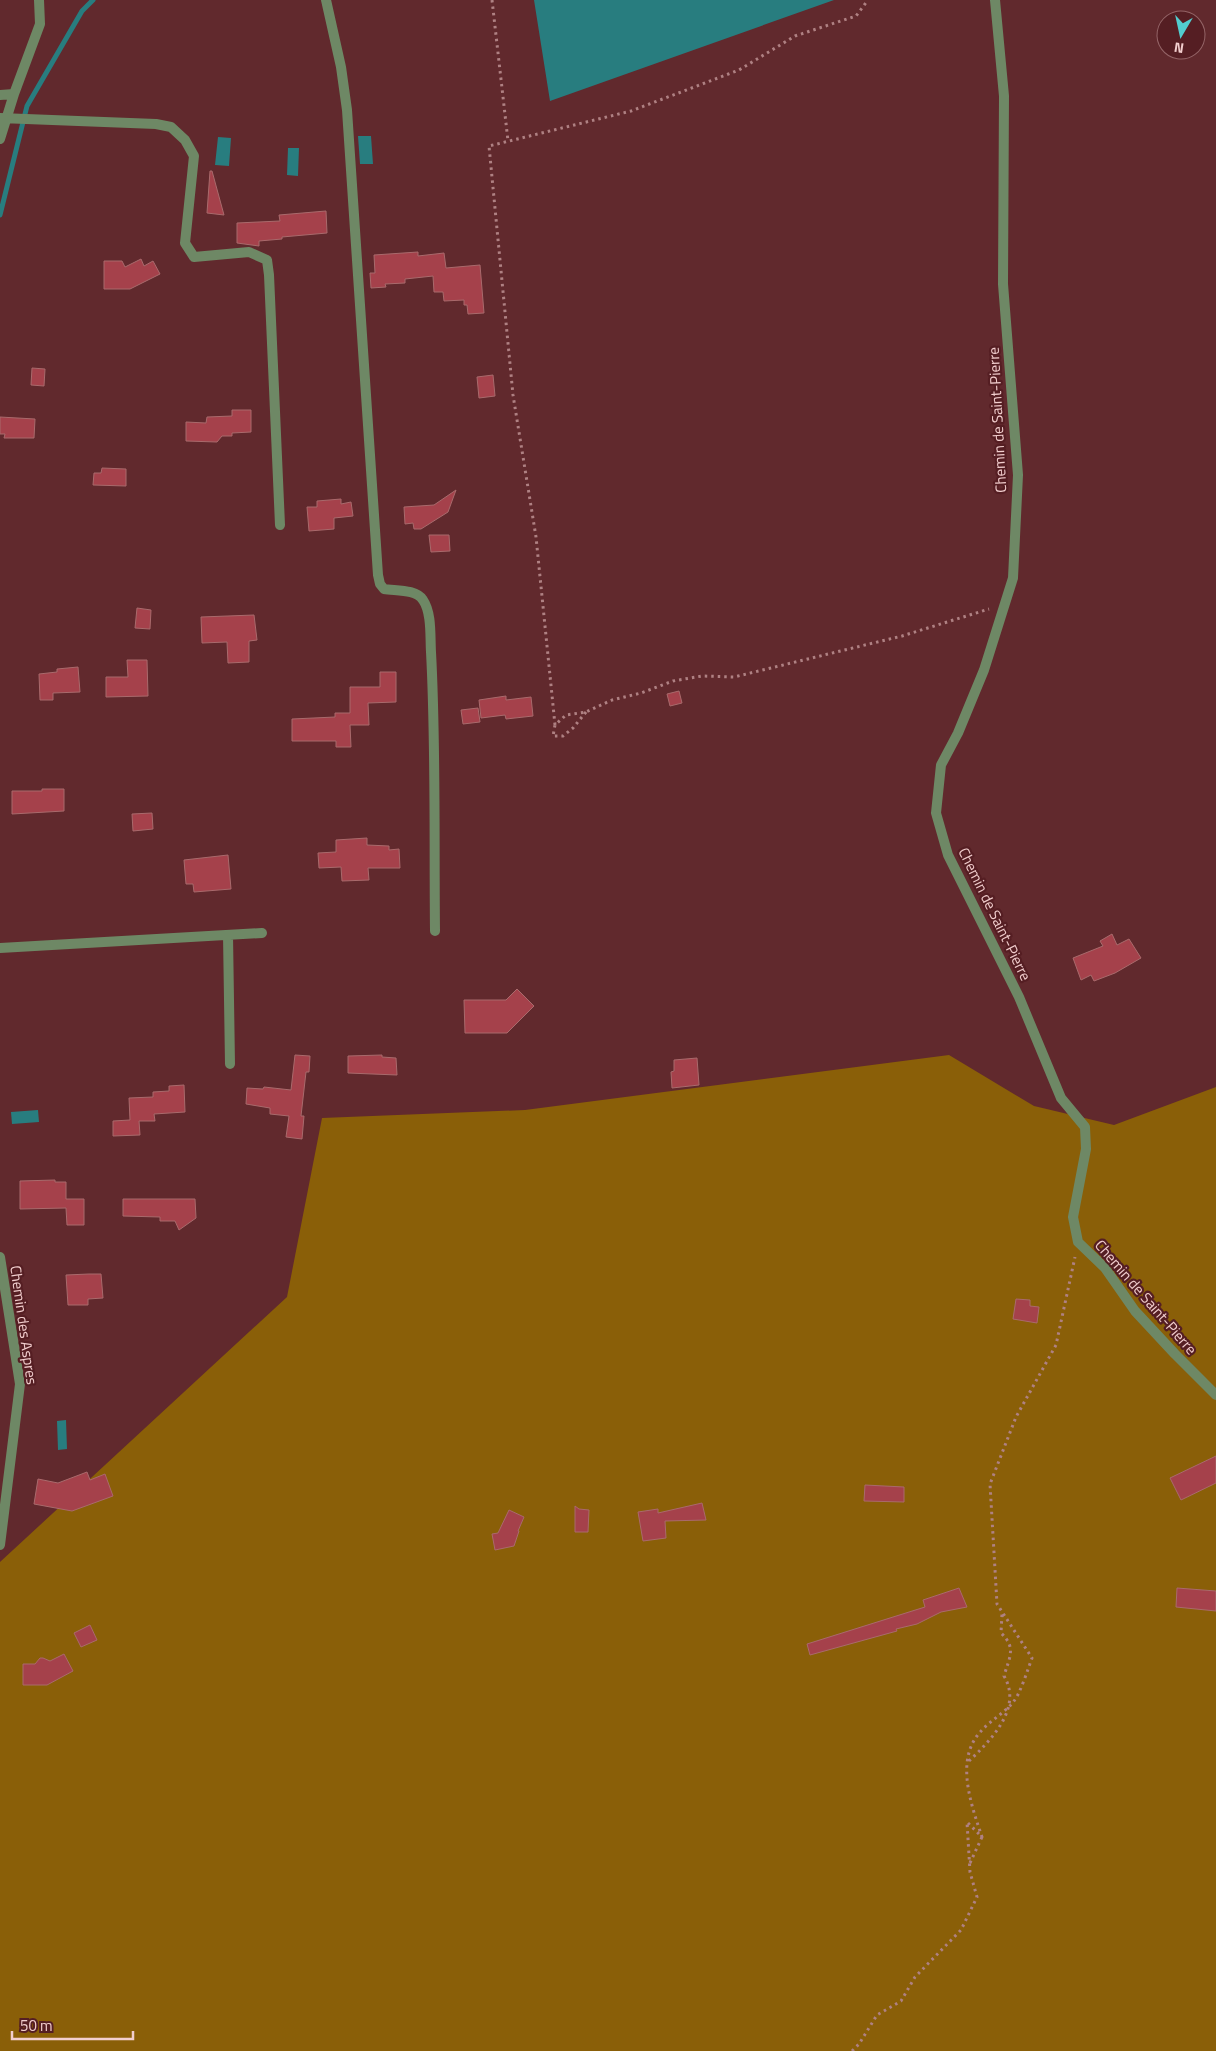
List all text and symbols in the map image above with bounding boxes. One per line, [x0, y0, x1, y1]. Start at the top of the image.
north arrow [1156, 10, 1206, 60]
text: N [1172, 37, 1185, 59]
street label: Chemin de Saint-Pierre [982, 347, 1012, 493]
street label: Chemin de Saint-Pierre [953, 843, 1037, 985]
street label: Chemin de Saint-Pierre [1090, 1234, 1202, 1360]
street label: Chemin des Aspres [4, 1264, 44, 1386]
scale bar [12, 2008, 134, 2040]
text: 50 m [20, 2014, 53, 2037]

